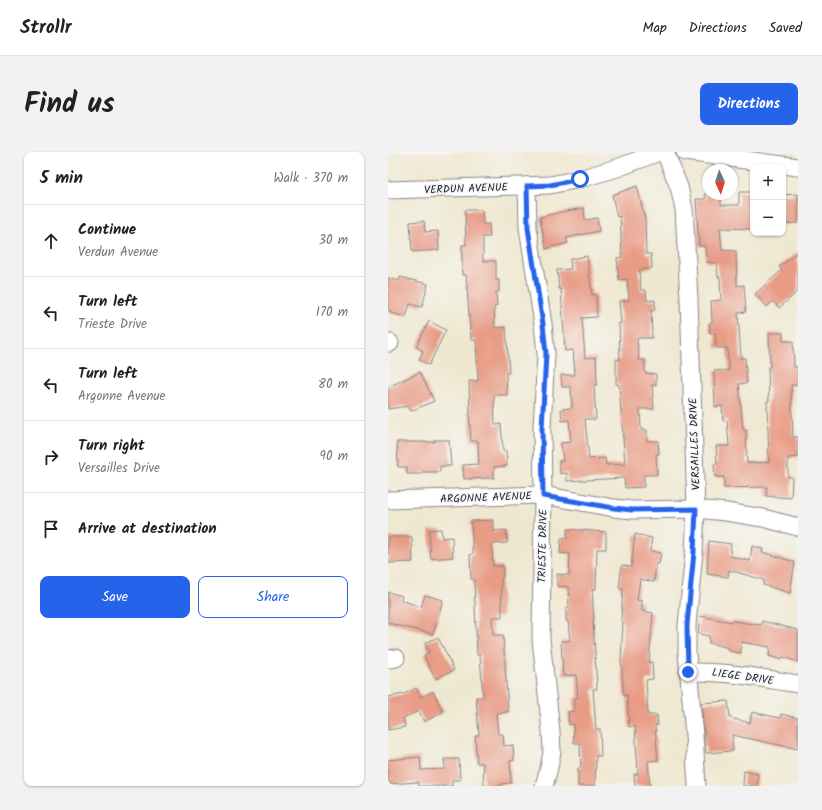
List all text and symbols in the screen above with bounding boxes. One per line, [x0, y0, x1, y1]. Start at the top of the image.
text: Strollr [20, 13, 72, 43]
text: Map [642, 17, 667, 39]
text: Directions [689, 17, 747, 39]
text: Saved [769, 17, 802, 39]
text: Find us [24, 82, 115, 127]
button: Directions [700, 83, 798, 125]
north arrow [702, 164, 738, 200]
map controls [750, 164, 786, 236]
button: + [750, 164, 786, 200]
text: 5 min [40, 165, 83, 192]
text: Walk · 370 m [273, 168, 348, 189]
route start [571, 170, 589, 188]
street label: VERDUN AVENUE [424, 179, 509, 199]
button: − [750, 200, 786, 236]
text: Continue [78, 218, 136, 242]
icon: ahead [40, 230, 62, 252]
text: 30 m [319, 230, 348, 251]
text: Verdun Avenue [78, 242, 158, 263]
text: Turn left [78, 290, 138, 314]
icon: left [40, 302, 62, 324]
text: 170 m [316, 302, 348, 323]
text: Trieste Drive [78, 314, 147, 335]
text: Turn left [78, 362, 138, 386]
icon: left [40, 374, 62, 396]
text: 80 m [318, 374, 348, 395]
text: Argonne Avenue [78, 386, 165, 407]
street label: VERSAILLES DRIVE [684, 397, 706, 491]
text: Turn right [78, 434, 145, 458]
icon: right [40, 446, 62, 468]
text: 90 m [320, 446, 348, 467]
text: Versailles Drive [78, 458, 160, 479]
street label: ARGONNE AVENUE [440, 487, 533, 509]
street label: TRIESTE DRIVE [533, 508, 553, 583]
text: Arrive at destination [78, 517, 217, 541]
icon: arrive [40, 518, 62, 540]
button: Save [40, 576, 190, 618]
button: Share [198, 576, 348, 618]
route end [679, 663, 697, 681]
street label: LIEGE DRIVE [711, 664, 776, 690]

